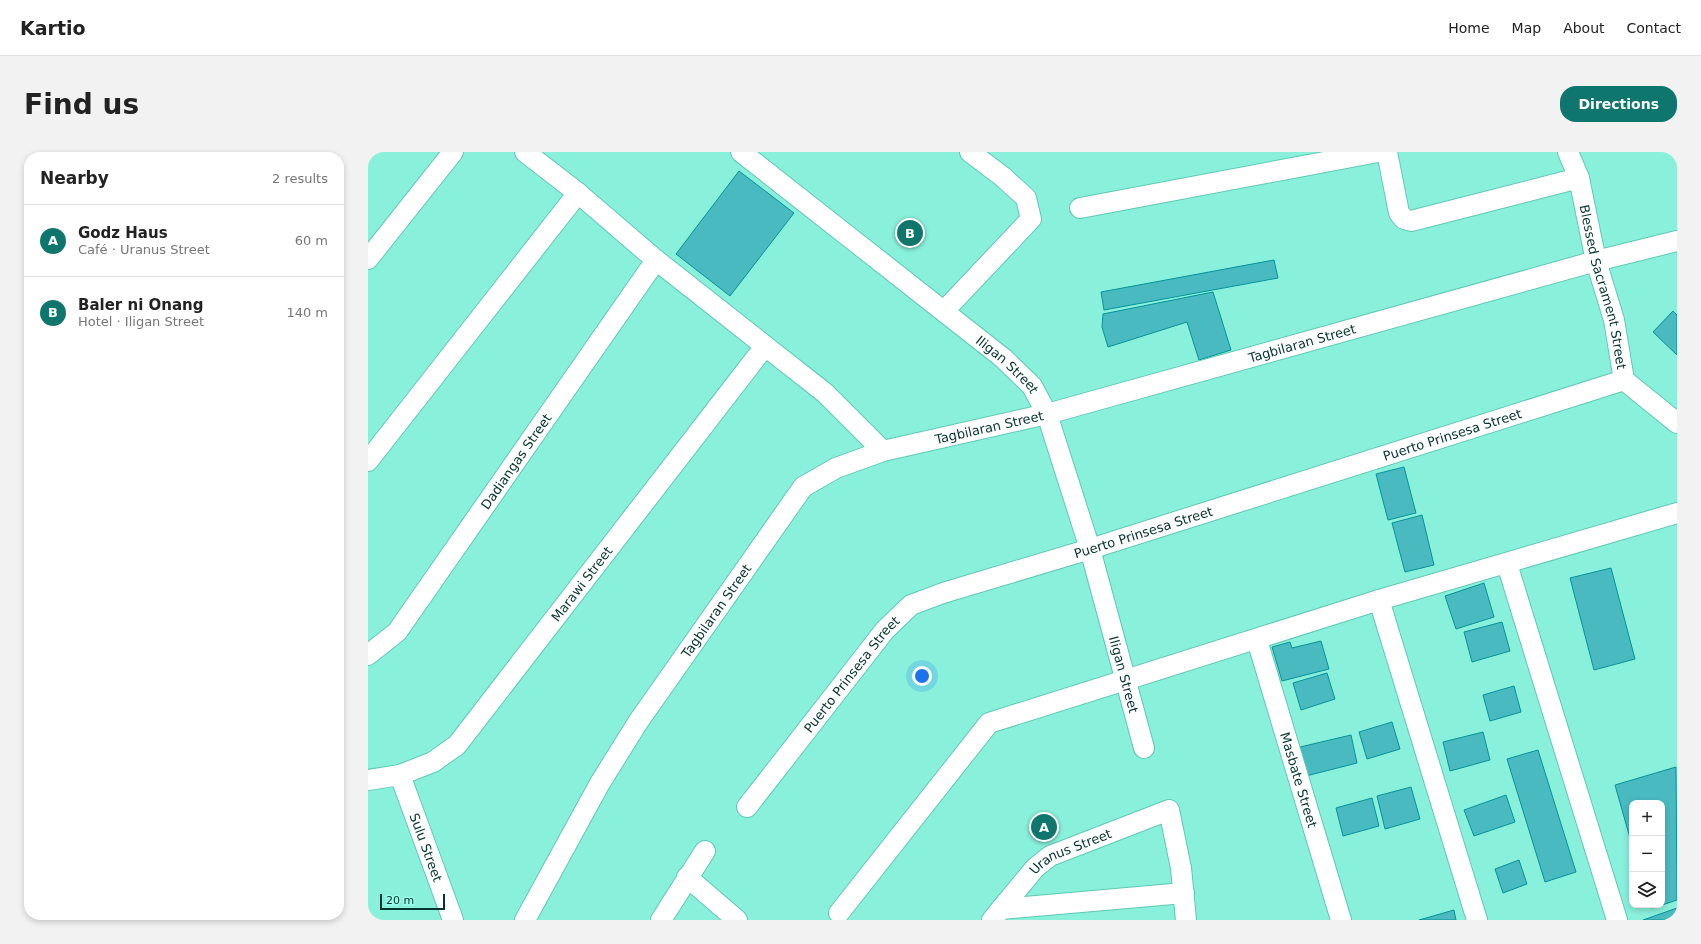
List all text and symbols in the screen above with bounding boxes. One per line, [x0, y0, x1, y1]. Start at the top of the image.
text: Kartio [20, 17, 86, 39]
text: Home [1448, 20, 1490, 36]
text: Map [1512, 20, 1541, 36]
text: About [1563, 20, 1605, 36]
text: Contact [1627, 20, 1681, 36]
button: Directions [1560, 86, 1677, 122]
text: Find us [24, 88, 139, 121]
text: Nearby [40, 168, 109, 188]
text: 2 results [272, 171, 328, 186]
street label: Blessed Sacrament Street [1577, 203, 1630, 370]
pin: B [897, 218, 923, 248]
text: Godz Haus [78, 224, 168, 242]
text: A [48, 233, 58, 248]
text: 60 m [295, 233, 328, 248]
text: Café · Uranus Street [78, 242, 210, 257]
text: Baler ni Onang [78, 296, 204, 314]
text: B [48, 305, 58, 320]
text: 140 m [286, 305, 328, 320]
text: Hotel · Iligan Street [78, 314, 204, 329]
street label: Tagbilaran Street [1246, 321, 1357, 365]
street label: Iligan Street [973, 332, 1042, 396]
street label: Puerto Prinsesa Street [1381, 405, 1523, 463]
street label: Tagbilaran Street [932, 408, 1045, 447]
street label: Dadiangas Street [477, 411, 554, 512]
street label: Puerto Prinsesa Street [1072, 503, 1214, 561]
street label: Marawi Street [548, 543, 615, 624]
street label: Tagbilaran Street [678, 561, 754, 661]
street label: Puerto Prinsesa Street [801, 613, 902, 735]
street label: Iligan Street [1106, 634, 1142, 715]
your location [912, 666, 932, 686]
street label: Masbate Street [1278, 730, 1320, 829]
map controls [1629, 800, 1665, 908]
button: + [1629, 800, 1665, 836]
street label: Sulu Street [407, 811, 446, 884]
pin: A [1031, 812, 1057, 842]
street label: Uranus Street [1026, 825, 1114, 877]
button: − [1629, 836, 1665, 872]
button: layers [1629, 872, 1665, 908]
scale bar [380, 892, 445, 911]
text: 20 m [386, 894, 414, 907]

